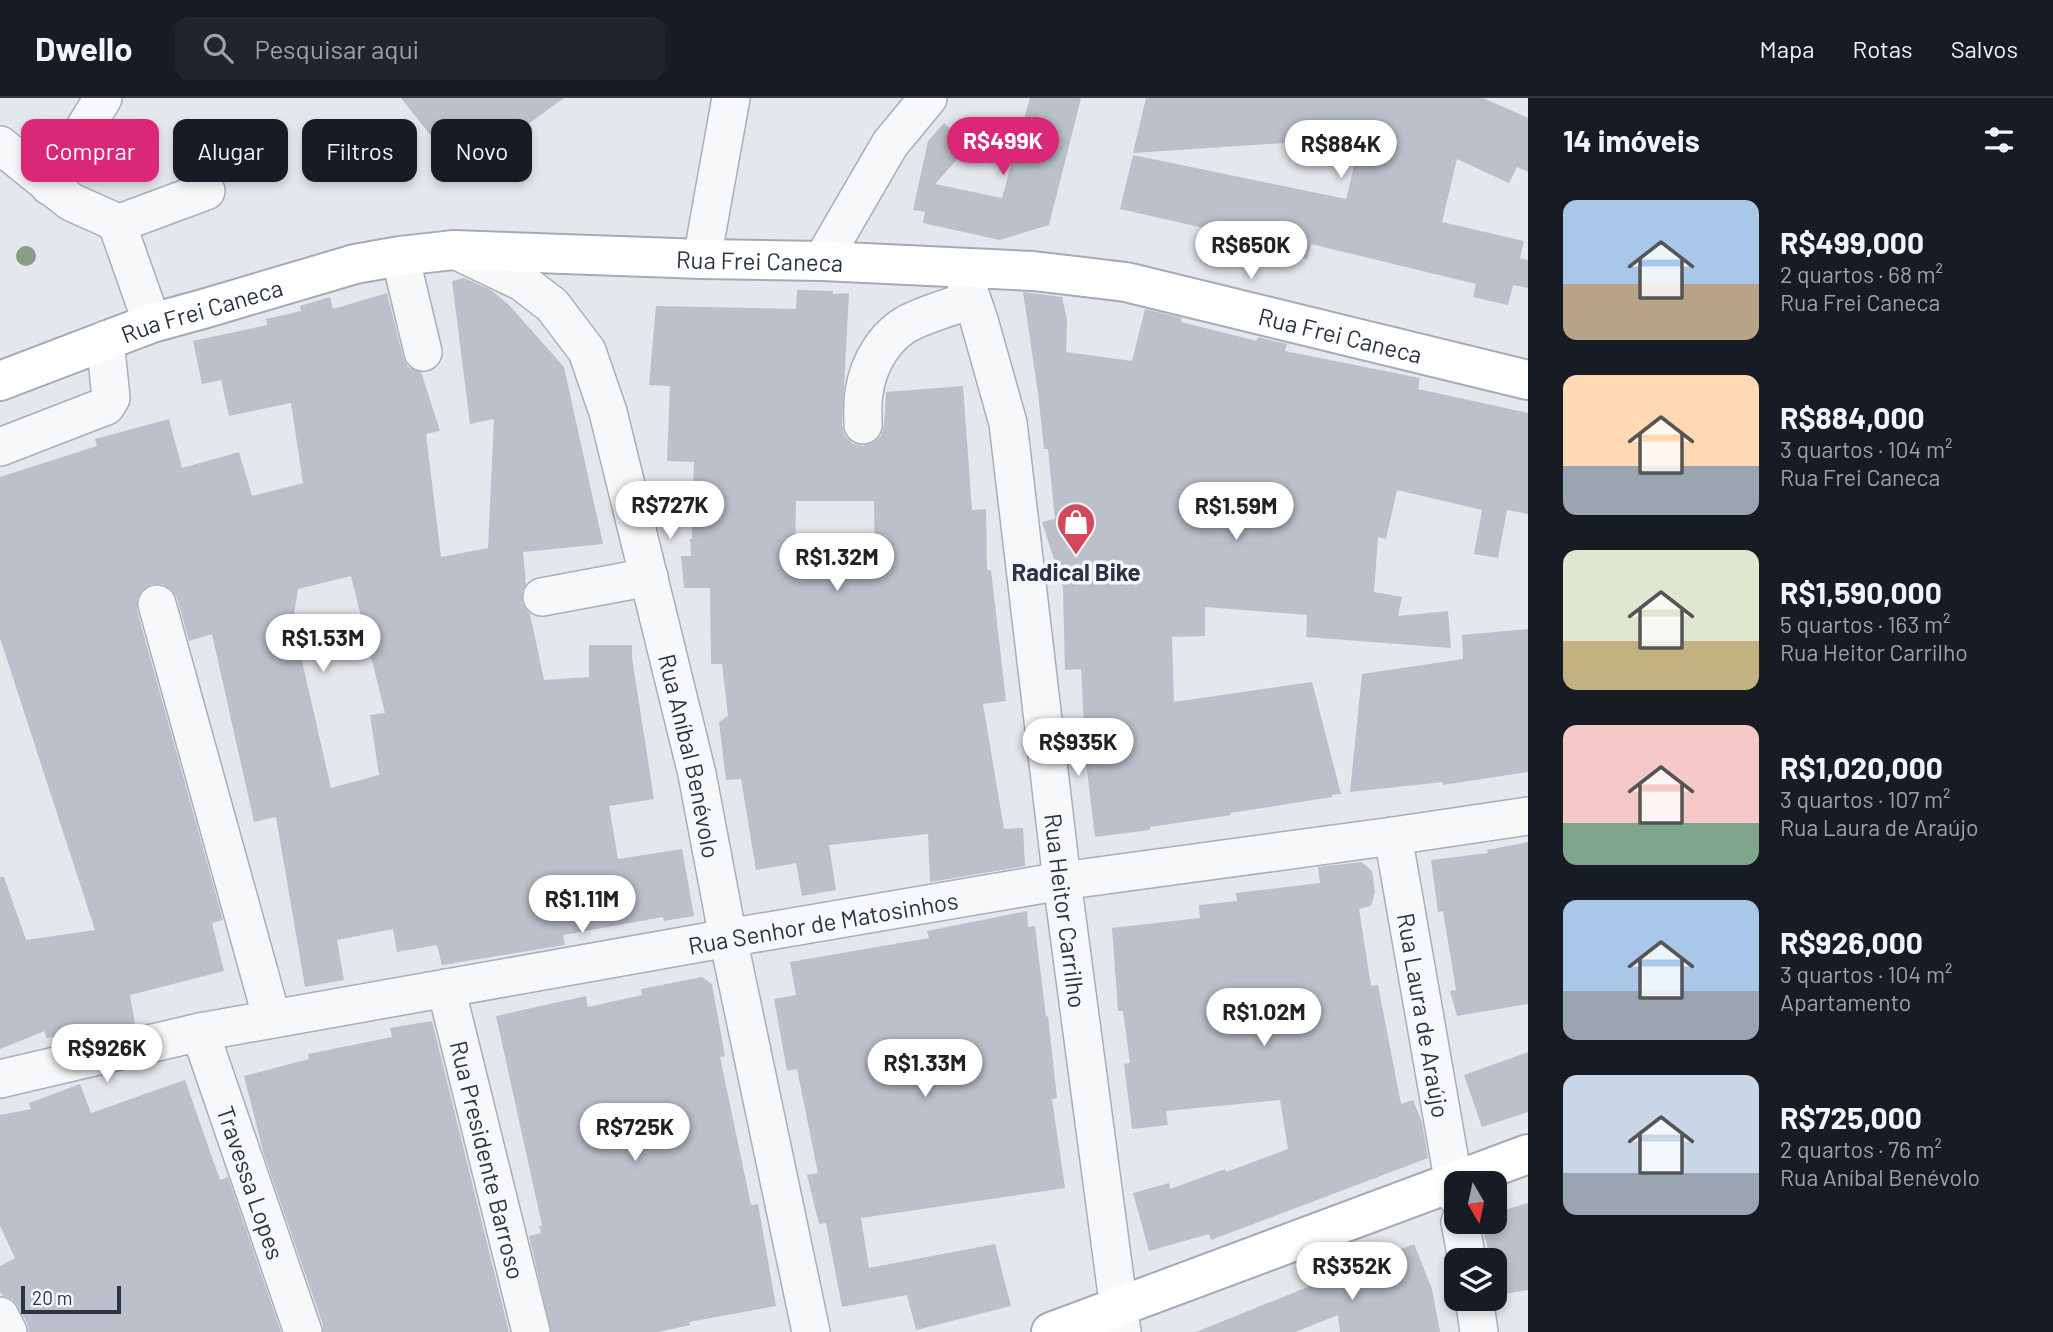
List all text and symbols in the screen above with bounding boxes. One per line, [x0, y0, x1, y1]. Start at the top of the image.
search box [175, 17, 665, 80]
text: Dwello [35, 28, 133, 68]
icon: search [199, 29, 237, 67]
text: Pesquisar aqui [255, 33, 419, 64]
text: Mapa [1760, 34, 1815, 63]
text: Rotas [1853, 34, 1913, 63]
text: Salvos [1951, 34, 2018, 63]
pin: R$499K [946, 118, 1060, 177]
chip: Comprar [21, 119, 159, 182]
chip: Alugar [173, 119, 288, 182]
chip: Filtros [302, 119, 417, 182]
chip: Novo [431, 119, 532, 182]
pin: R$884K [1284, 120, 1398, 180]
icon: filters [1980, 121, 2018, 159]
text: 14 imóveis [1563, 122, 1700, 158]
text: R$499K [963, 126, 1043, 154]
text: R$884K [1301, 129, 1381, 157]
pin: R$650K [1194, 222, 1308, 281]
text: R$499,000 [1780, 224, 1924, 260]
icon: home [1619, 228, 1703, 312]
text: R$650K [1211, 230, 1291, 258]
street label: Rua Frei Caneca [676, 244, 844, 276]
text: 2 quartos · 68 m² [1780, 260, 1943, 288]
street label: Rua Frei Caneca [117, 272, 286, 348]
text: Rua Frei Caneca [1780, 288, 1940, 316]
street label: Rua Frei Caneca [1256, 300, 1425, 368]
text: R$884,000 [1780, 399, 1925, 435]
icon: home [1619, 403, 1703, 487]
text: 3 quartos · 104 m² [1780, 435, 1952, 463]
text: Rua Frei Caneca [1780, 463, 1940, 491]
pin: R$727K [613, 482, 727, 541]
pin: R$1.59M [1171, 482, 1301, 542]
text: R$727K [631, 490, 709, 518]
text: R$1.59M [1195, 491, 1277, 519]
shop icon: Radical Bike [1055, 501, 1097, 556]
pin: R$1.32M [772, 533, 902, 593]
text: R$1.32M [795, 542, 879, 570]
place label: Radical Bike [1011, 557, 1141, 586]
text: R$1,590,000 [1780, 574, 1942, 610]
icon: home [1619, 578, 1703, 662]
text: 5 quartos · 163 m² [1780, 610, 1950, 638]
pin: R$1.53M [258, 614, 388, 674]
text: R$1.53M [282, 623, 364, 651]
text: Rua Heitor Carrilho [1780, 638, 1968, 666]
street label: Rua Aníbal Benévolo [653, 651, 727, 860]
pin: R$935K [1021, 718, 1135, 778]
text: R$935K [1039, 727, 1117, 755]
text: R$1,020,000 [1780, 749, 1943, 785]
icon: home [1619, 753, 1703, 837]
text: 3 quartos · 107 m² [1780, 785, 1951, 813]
street label: Rua Heitor Carrilho [1040, 812, 1093, 1010]
text: Rua Laura de Araújo [1780, 813, 1979, 841]
pin: R$1.11M [517, 876, 647, 935]
text: R$1.11M [545, 884, 619, 912]
street label: Rua Senhor de Matosinhos [686, 885, 960, 959]
street label: Rua Laura de Araújo [1392, 911, 1457, 1120]
text: R$926,000 [1780, 924, 1923, 960]
icon: home [1619, 928, 1703, 1012]
text: 3 quartos · 104 m² [1780, 960, 1952, 988]
pin: R$1.02M [1199, 988, 1329, 1048]
text: Apartamento [1780, 988, 1911, 1016]
text: R$1.02M [1222, 997, 1306, 1025]
pin: R$926K [50, 1024, 164, 1084]
text: R$926K [67, 1033, 147, 1061]
street label: Rua Presidente Barroso [445, 1037, 532, 1282]
pin: R$1.33M [860, 1040, 990, 1099]
text: R$1.33M [884, 1048, 966, 1076]
text: R$725,000 [1780, 1099, 1922, 1135]
street label: Travessa Lopes [212, 1102, 291, 1263]
icon: home [1619, 1103, 1703, 1187]
pin: R$725K [578, 1104, 692, 1163]
text: R$725K [596, 1112, 674, 1140]
text: 2 quartos · 76 m² [1780, 1135, 1942, 1163]
text: Rua Aníbal Benévolo [1780, 1163, 1980, 1191]
north arrow [1444, 1171, 1507, 1234]
map controls [1444, 1171, 1507, 1311]
pin: R$352K [1295, 1242, 1409, 1302]
button: layers [1444, 1248, 1507, 1311]
text: R$352K [1312, 1251, 1392, 1279]
scale bar [21, 1283, 121, 1315]
text: 20 m [32, 1286, 72, 1309]

